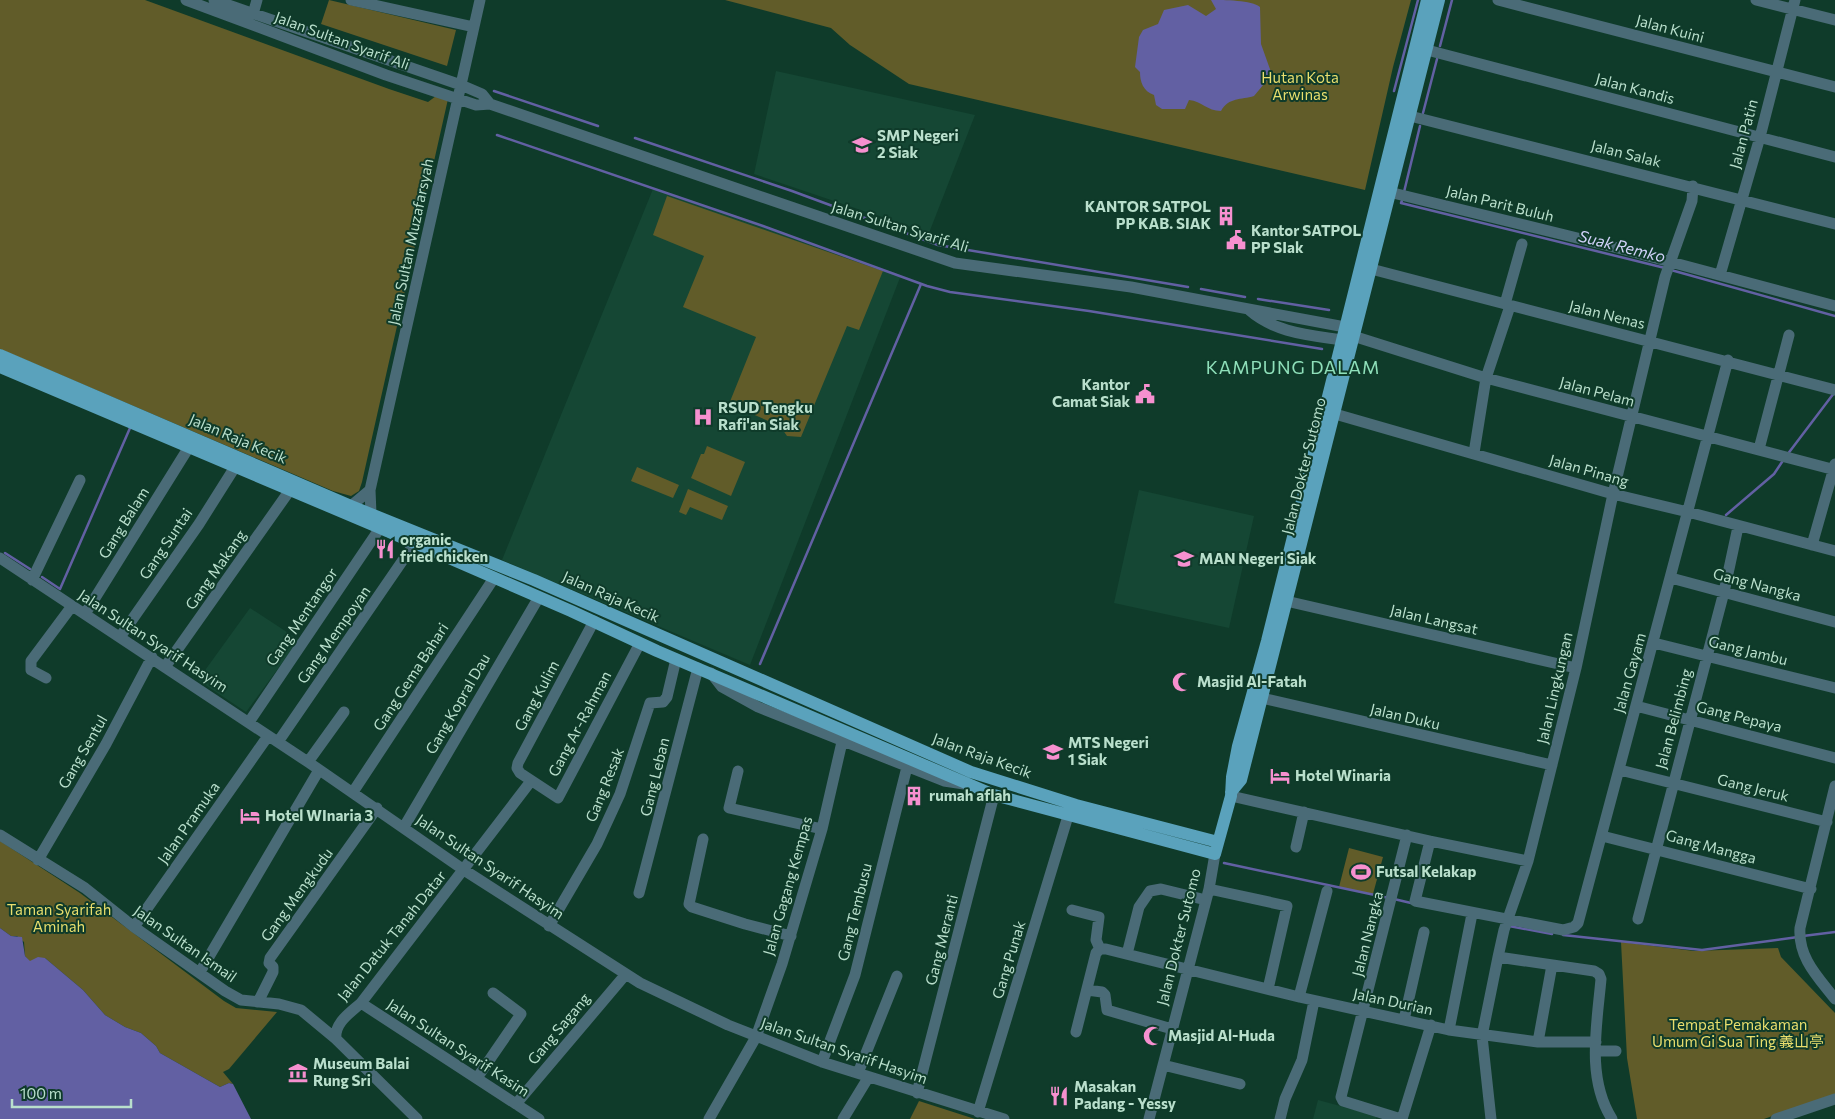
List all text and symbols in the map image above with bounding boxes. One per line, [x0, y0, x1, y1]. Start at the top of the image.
street label: Jalan Sultan Syarif Ali [272, 7, 412, 73]
street label: Jalan Kuini [1634, 10, 1706, 46]
park label: Hutan Kota Arwinas [1261, 68, 1339, 103]
street label: Jalan Kandis [1594, 69, 1677, 107]
street label: Jalan Patin [1725, 97, 1761, 170]
place label: SMP Negeri 2 Siak [877, 126, 959, 161]
school or university icon: SMP Negeri 2 Siak [851, 134, 873, 156]
street label: Jalan Salak [1589, 136, 1663, 170]
street label: Jalan Sultan Muzafarsyah [384, 157, 436, 327]
street label: Jalan Parit Buluh [1445, 181, 1556, 225]
street label: Jalan Sultan Syarif Ali [830, 197, 971, 255]
place label: KANTOR SATPOL PP KAB. SIAK [1085, 197, 1212, 232]
building icon: KANTOR SATPOL PP KAB. SIAK [1215, 205, 1237, 227]
place label: Kantor SATPOL PP SIak [1251, 221, 1362, 256]
water label: Suak Remko [1577, 226, 1668, 265]
public building icon: Kantor SATPOL PP SIak [1225, 229, 1247, 251]
street label: Jalan Nenas [1567, 296, 1647, 332]
district label: KAMPUNG DALAM [1206, 356, 1380, 378]
street label: Jalan Pelam [1558, 372, 1637, 410]
place label: Kantor Camat Siak [1052, 375, 1130, 410]
public building icon: Kantor Camat Siak [1134, 383, 1156, 405]
street label: Jalan Dokter Sutomo [1277, 395, 1329, 536]
place label: RSUD Tengku Rafi'an Siak [718, 398, 813, 433]
hospital icon: RSUD Tengku Rafi'an Siak [692, 406, 714, 428]
street label: Jalan Raja Kecik [187, 409, 290, 467]
street label: Jalan Pinang [1547, 450, 1631, 490]
street label: Gang Balam [94, 483, 152, 561]
street label: Gang Suntai [135, 504, 196, 582]
street label: Gang Makang [181, 526, 249, 613]
place label: organic fried chicken [400, 530, 488, 565]
restaurant icon: organic fried chicken [374, 538, 396, 560]
school or university icon: MAN Negeri Siak [1173, 548, 1195, 570]
place label: MAN Negeri Siak [1199, 549, 1317, 567]
street label: Gang Mentangor [262, 564, 341, 669]
street label: Gang Nangka [1711, 564, 1803, 604]
street label: Jalan Raja Kecik [560, 567, 663, 626]
street label: Gang Mempoyan [293, 582, 374, 687]
street label: Jalan Sultan Syarif Hasyim [75, 585, 232, 695]
street label: Jalan Langsat [1389, 600, 1480, 638]
street label: Gang Gema Bahari [369, 619, 452, 734]
street label: Jalan Lingkungan [1532, 630, 1576, 745]
street label: Jalan Gayam [1609, 631, 1649, 715]
street label: Gang Jambu [1707, 632, 1790, 669]
street label: Gang Kopral Dau [421, 650, 493, 757]
street label: Gang Kulim [510, 657, 562, 734]
street label: Jalan Belimbing [1651, 667, 1695, 771]
street label: Gang Ar-Rahman [544, 668, 615, 779]
mosque icon: Masjid Al-Fatah [1171, 671, 1193, 693]
place label: Masjid Al-Fatah [1197, 672, 1307, 690]
street label: Gang Pepaya [1695, 697, 1784, 735]
street label: Jalan Duku [1368, 699, 1442, 733]
street label: Gang Sentul [54, 711, 110, 792]
street label: Jalan Raja Kecik [930, 729, 1035, 781]
place label: MTS Negeri 1 Siak [1068, 733, 1149, 768]
street label: Gang Leban [636, 736, 672, 818]
school or university icon: MTS Negeri 1 Siak [1042, 741, 1064, 763]
street label: Gang Resak [581, 745, 627, 824]
hotel icon: Hotel Winaria [1269, 765, 1291, 787]
place label: Hotel Winaria [1295, 766, 1391, 784]
street label: Gang Jeruk [1716, 769, 1791, 805]
street label: Jalan Pramuka [153, 778, 223, 867]
building icon: rumah aflah [903, 785, 925, 807]
place label: rumah aflah [929, 786, 1011, 804]
hotel icon: Hotel WInaria 3 [239, 805, 261, 827]
place label: Hotel WInaria 3 [265, 806, 373, 824]
street label: Jalan Sultan Syarif Hasyim [413, 810, 568, 923]
street label: Jalan Gagang Kempas [759, 814, 816, 957]
street label: Gang Mangga [1664, 825, 1759, 867]
street label: Gang Mengkudu [256, 844, 336, 945]
street label: Gang Tembusu [833, 861, 875, 963]
sports icon: Futsal Kelakap [1350, 861, 1372, 883]
place label: Futsal Kelakap [1376, 862, 1477, 880]
street label: Jalan Datuk Tanah Datar [333, 866, 449, 1004]
street label: Jalan Dokter Sutomo [1152, 866, 1204, 1007]
street label: Jalan Nangka [1348, 889, 1386, 978]
street label: Gang Meranti [921, 892, 961, 987]
park label: Taman Syarifah Aminah [7, 900, 111, 935]
street label: Jalan Sultan Ismail [131, 901, 240, 985]
street label: Gang Punak [988, 918, 1028, 1001]
street label: Jalan Durian [1352, 984, 1435, 1018]
street label: Gang Sagang [523, 989, 593, 1068]
street label: Jalan Sultan Syarif Kasim [384, 994, 533, 1100]
street label: Jalan Sultan Syarif Hasyim [759, 1013, 930, 1087]
park label: Tempat Pemakaman Umum Gi Sua Ting 義山亭 [1652, 1015, 1824, 1050]
mosque icon: Masjid Al-Huda [1142, 1025, 1164, 1047]
place label: Masjid Al-Huda [1168, 1026, 1275, 1044]
place label: Museum Balai Rung Sri [313, 1054, 409, 1089]
museum icon: Museum Balai Rung Sri [287, 1062, 309, 1084]
scale bar [12, 1076, 131, 1108]
place label: Masakan Padang - Yessy [1074, 1077, 1177, 1112]
text: 100 m [20, 1084, 62, 1102]
restaurant icon: Masakan Padang - Yessy [1048, 1085, 1070, 1107]

